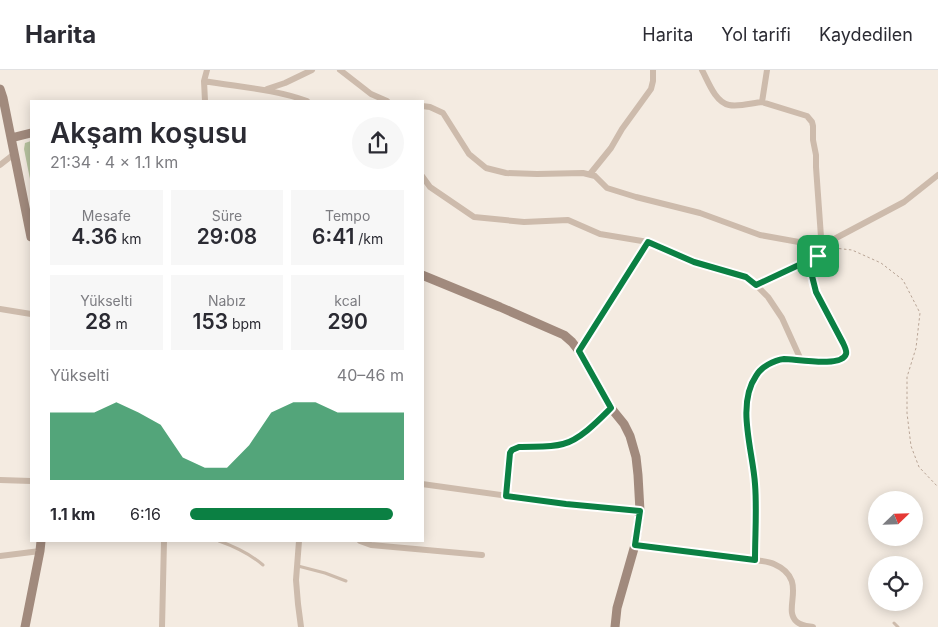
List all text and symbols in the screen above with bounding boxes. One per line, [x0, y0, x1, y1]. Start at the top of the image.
text: Harita [25, 20, 96, 49]
text: Harita [642, 24, 693, 45]
text: Yol tarifi [721, 24, 791, 45]
text: Kaydedilen [819, 24, 913, 45]
text: Akşam koşusu [50, 116, 247, 150]
button: share [352, 117, 404, 169]
text: 21:34 · 4 × 1.1 km [50, 152, 178, 172]
text: Mesafe [82, 207, 131, 224]
text: Süre [212, 207, 242, 224]
text: Tempo [325, 207, 370, 224]
text: 4.36 [71, 224, 118, 249]
text: 29:08 [197, 224, 257, 249]
text: 6:41 [312, 224, 354, 249]
text: km [118, 230, 141, 247]
text: /km [354, 230, 383, 247]
pin [797, 235, 839, 277]
icon: arrive [804, 242, 832, 270]
text: Yükselti [80, 292, 132, 309]
text: Nabız [208, 292, 246, 309]
text: kcal [334, 292, 361, 309]
text: 28 [85, 309, 111, 334]
text: 153 [193, 309, 228, 334]
text: 290 [327, 309, 368, 334]
text: m [111, 315, 128, 332]
text: bpm [228, 315, 261, 332]
text: Yükselti [50, 365, 109, 385]
text: 40–46 m [337, 365, 404, 385]
north arrow [868, 491, 922, 546]
map controls [868, 491, 923, 611]
text: 1.1 km [50, 504, 95, 524]
text: 6:16 [130, 504, 161, 524]
button: locate [868, 556, 923, 611]

